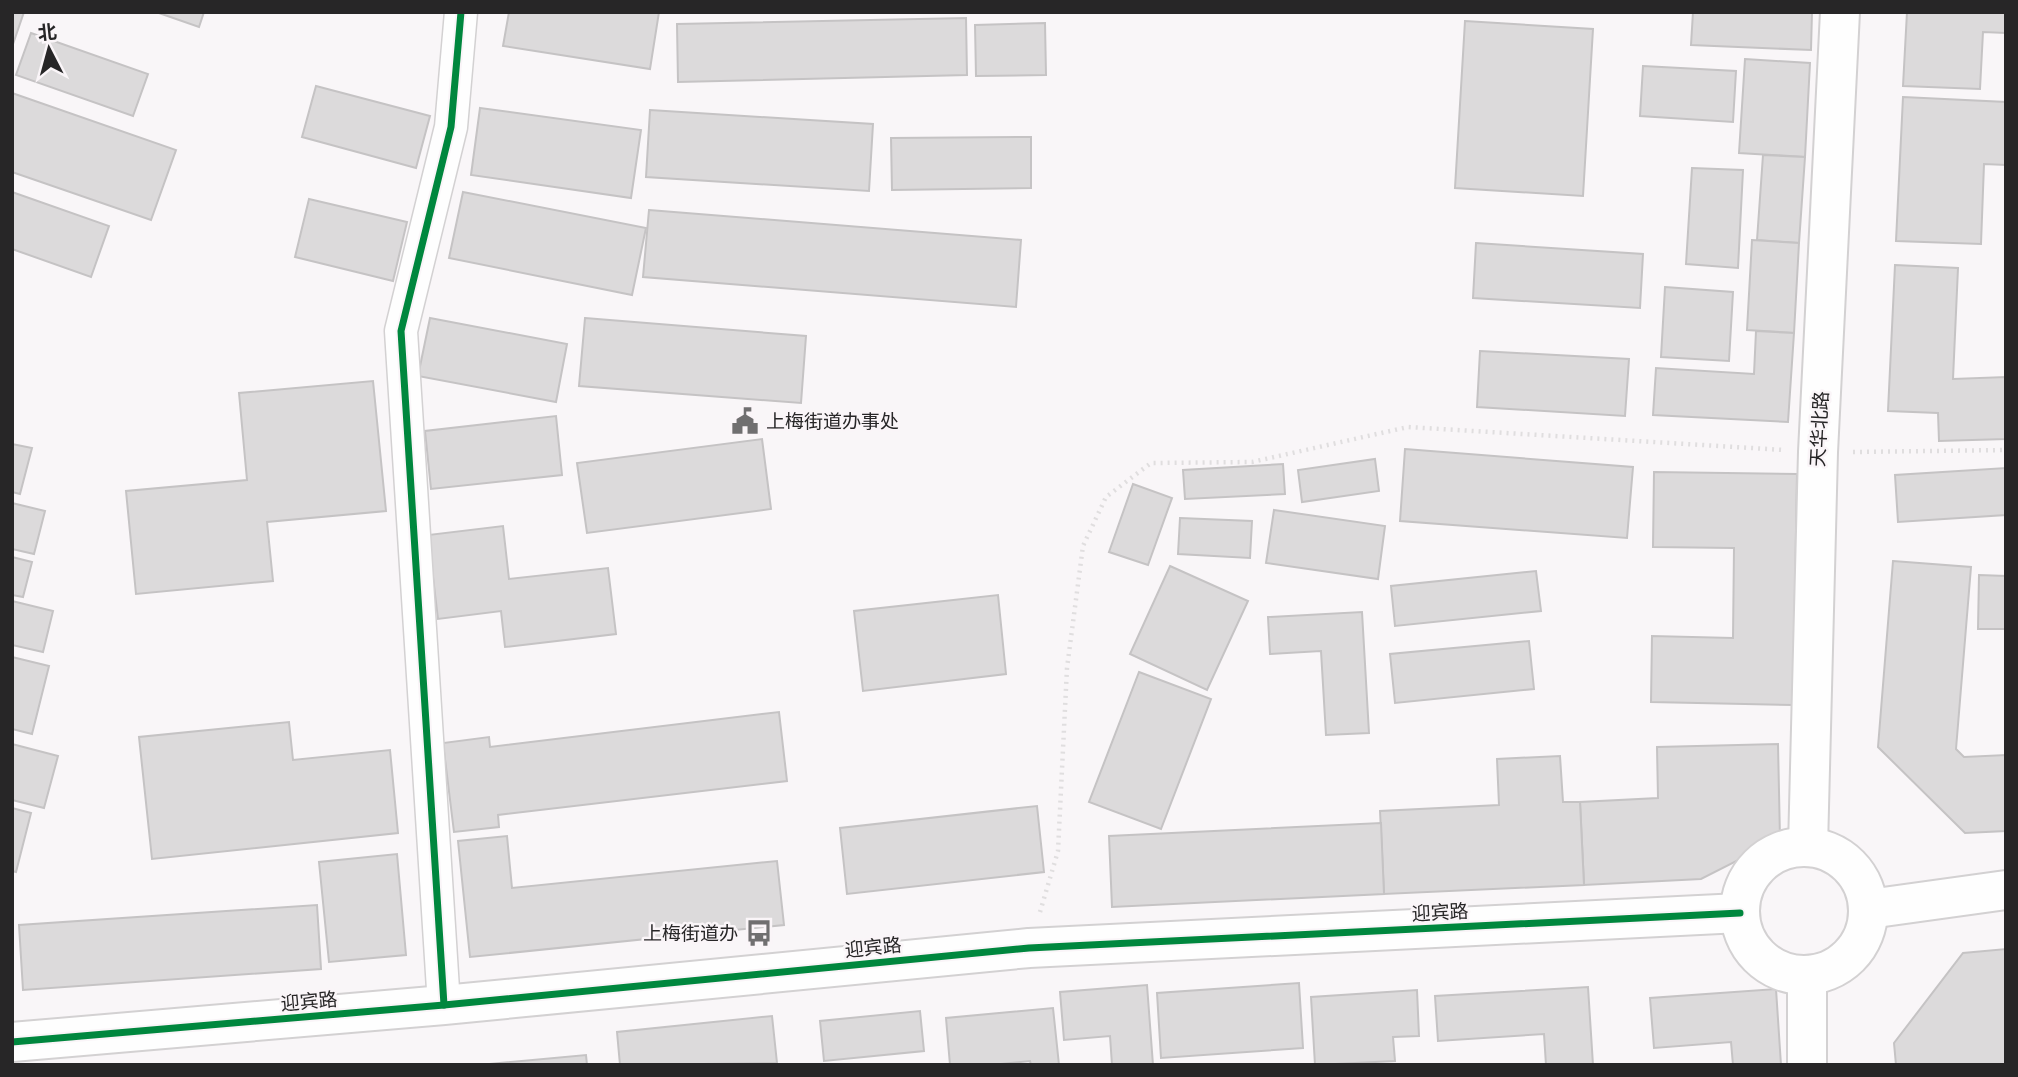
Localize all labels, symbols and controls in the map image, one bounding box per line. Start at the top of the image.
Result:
north arrow [14,14,84,84]
text: 北 [37,19,58,44]
street label: 天华北路 [1805,390,1832,468]
public building icon: 上梅街道办事处 [730,406,760,436]
place label: 上梅街道办事处 [766,409,899,432]
street label: 迎宾路 [1411,899,1469,924]
bus stop icon: 上梅街道办 [744,918,774,948]
place label: 上梅街道办 [643,921,738,944]
street label: 迎宾路 [843,932,903,961]
street label: 迎宾路 [280,987,338,1014]

